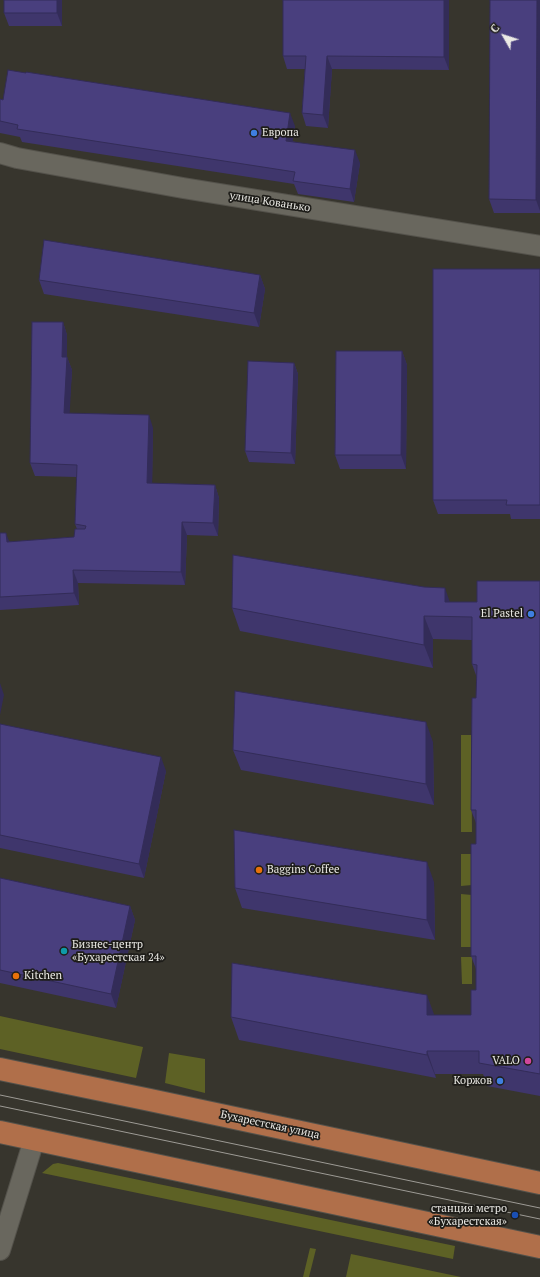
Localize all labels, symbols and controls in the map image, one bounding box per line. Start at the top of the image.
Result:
north arrow [484,16,524,56]
text: С [487,21,502,36]
place label: Европа [262,126,299,140]
marker: Европа [249,128,259,138]
street label: улица Кованько [229,189,311,215]
place label: El Pastel [481,607,523,621]
marker: El Pastel [526,609,536,619]
place label: Baggins Coffee [267,863,339,877]
marker: Baggins Coffee [254,865,264,875]
place label: Бизнес-центр «Бухарестская 24» [72,938,165,964]
marker: Бизнес-центр «Бухарестская 24» [59,946,69,956]
place label: Kitchen [24,969,62,983]
marker: Kitchen [11,971,21,981]
place label: VALO [492,1054,520,1068]
marker: VALO [523,1056,533,1066]
place label: Коржов [453,1074,492,1088]
marker: Коржов [495,1076,505,1086]
street label: Бухарестская улица [219,1108,321,1142]
place label: станция метро «Бухарестская» [429,1202,507,1228]
marker: станция метро «Бухарестская» [510,1210,520,1220]

